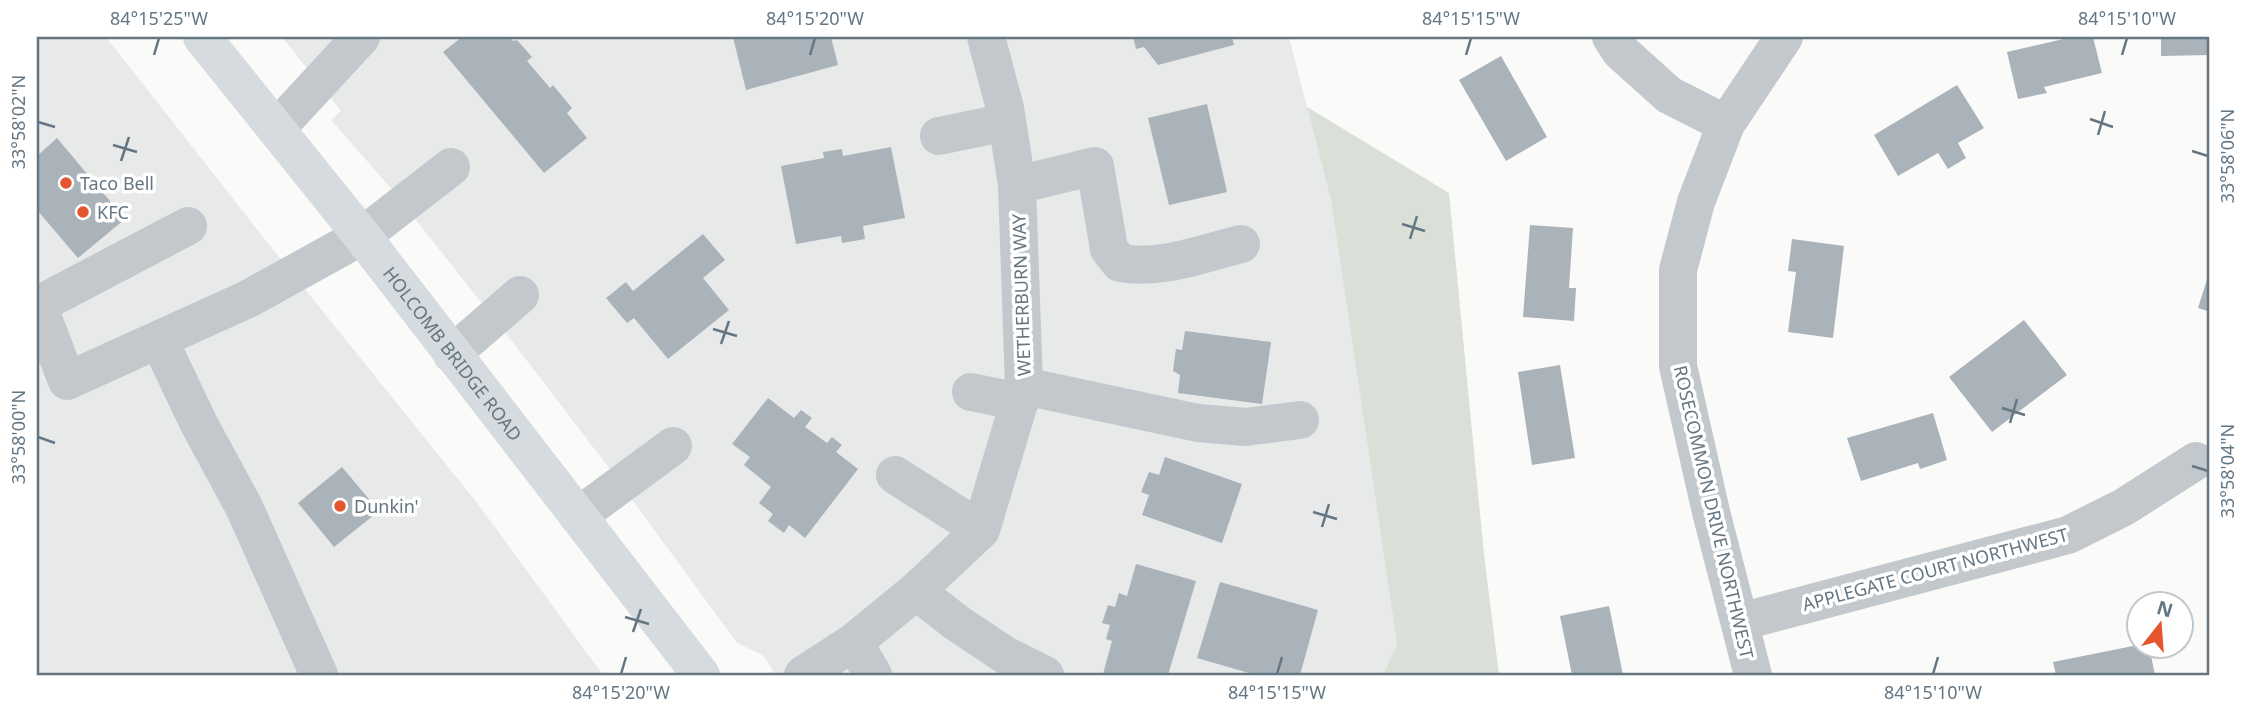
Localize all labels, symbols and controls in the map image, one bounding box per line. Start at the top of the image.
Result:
text: 84°15'25"W [110,6,208,30]
text: 84°15'20"W [766,6,864,30]
text: 84°15'15"W [1422,6,1520,30]
text: 84°15'10"W [2078,6,2176,30]
text: 33°58'02"N [6,75,30,169]
text: 33°58'06"N [2215,109,2239,203]
place label: Taco Bell [80,171,154,195]
marker: Taco Bell [58,175,74,191]
place label: KFC [97,200,129,224]
marker: KFC [75,204,91,220]
street label: WETHERBURN WAY [1006,213,1036,377]
street label: HOLCOMB BRIDGE ROAD [378,262,528,446]
street label: ROSECOMMON DRIVE NORTHWEST [1669,363,1759,661]
text: 33°58'00"N [6,390,30,484]
text: 33°58'04"N [2215,424,2239,518]
place label: Dunkin' [354,494,419,518]
marker: Dunkin' [332,498,348,514]
street label: APPLEGATE COURT NORTHWEST [1800,522,2070,616]
north arrow [2124,590,2194,660]
text: N [2154,594,2176,623]
text: 84°15'20"W [572,680,670,704]
text: 84°15'15"W [1228,680,1326,704]
text: 84°15'10"W [1884,680,1982,704]

